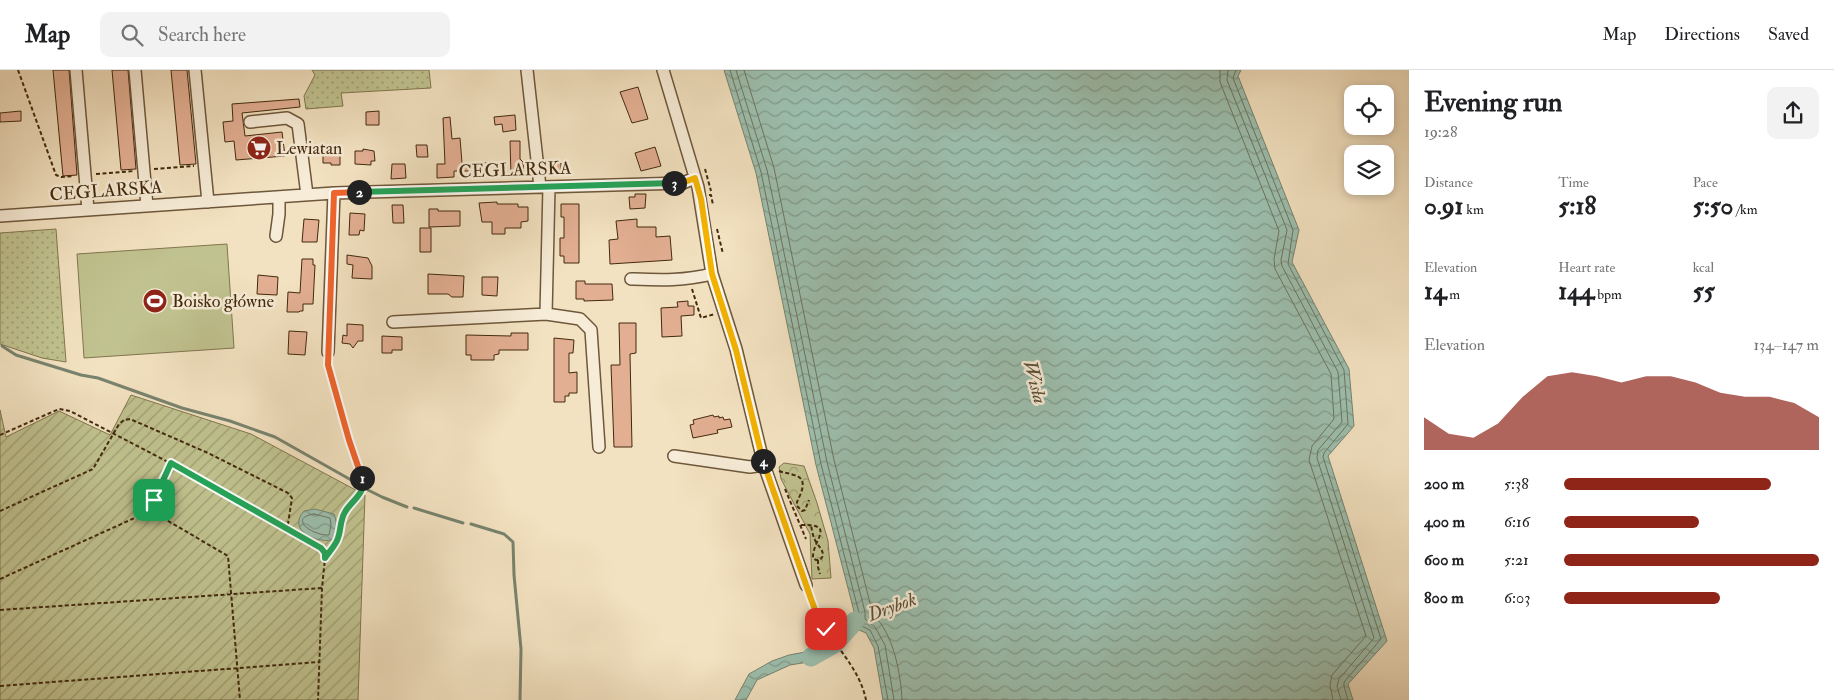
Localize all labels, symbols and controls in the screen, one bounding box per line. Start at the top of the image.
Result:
search box [100,12,450,57]
text: Map [25,19,70,50]
icon: search [118,21,146,49]
text: Search here [158,23,246,47]
text: Map [1603,23,1636,46]
text: Directions [1664,23,1740,46]
text: Saved [1768,23,1809,46]
map controls [1344,85,1394,195]
button: locate [1344,85,1394,135]
text: Evening run [1424,85,1562,120]
button: share [1767,87,1819,139]
text: 19:28 [1424,122,1457,142]
supermarket icon: Lewiatan [246,135,272,161]
place label: Lewiatan [276,137,342,160]
button: layers [1344,145,1394,195]
street label: CEGLARSKA [458,157,572,183]
pin: 3 [662,170,686,196]
text: Distance [1424,174,1473,191]
text: Time [1558,174,1589,191]
text: Pace [1693,174,1718,191]
text: 3 [672,175,677,192]
street label: CEGLARSKA [49,176,164,206]
pin: 2 [346,180,372,204]
text: 2 [356,184,363,201]
text: 0.91 [1424,191,1463,222]
text: 5:18 [1558,191,1596,222]
text: 5:50 [1693,191,1733,222]
text: km [1463,201,1484,218]
text: /km [1733,201,1758,218]
text: Elevation [1424,259,1477,276]
text: Heart rate [1558,259,1615,276]
text: kcal [1693,259,1714,276]
text: 14 [1424,276,1446,307]
text: 144 [1558,276,1594,307]
text: 55 [1693,276,1715,307]
text: m [1446,286,1460,303]
text: bpm [1594,286,1622,303]
sports icon: Boisko główne [142,288,168,314]
place label: Boisko główne [172,290,274,313]
text: Elevation [1424,335,1485,355]
text: 134–147 m [1753,335,1819,355]
water label: Wisła [1018,358,1052,407]
pin: 4 [750,448,776,474]
text: 4 [760,453,767,470]
pin: 1 [350,466,374,490]
text: 1 [360,470,365,487]
text: 200 m [1424,474,1464,494]
text: 5:38 [1504,474,1529,494]
pin [133,479,175,521]
icon: arrive [140,486,168,514]
text: 400 m [1424,512,1465,532]
text: 6:16 [1504,512,1530,532]
text: 600 m [1424,550,1464,570]
text: 5:21 [1504,550,1529,570]
water label: Drybok [863,587,920,627]
text: 800 m [1424,588,1464,608]
text: 6:03 [1504,588,1530,608]
pin [805,608,847,650]
icon: check [812,615,840,643]

